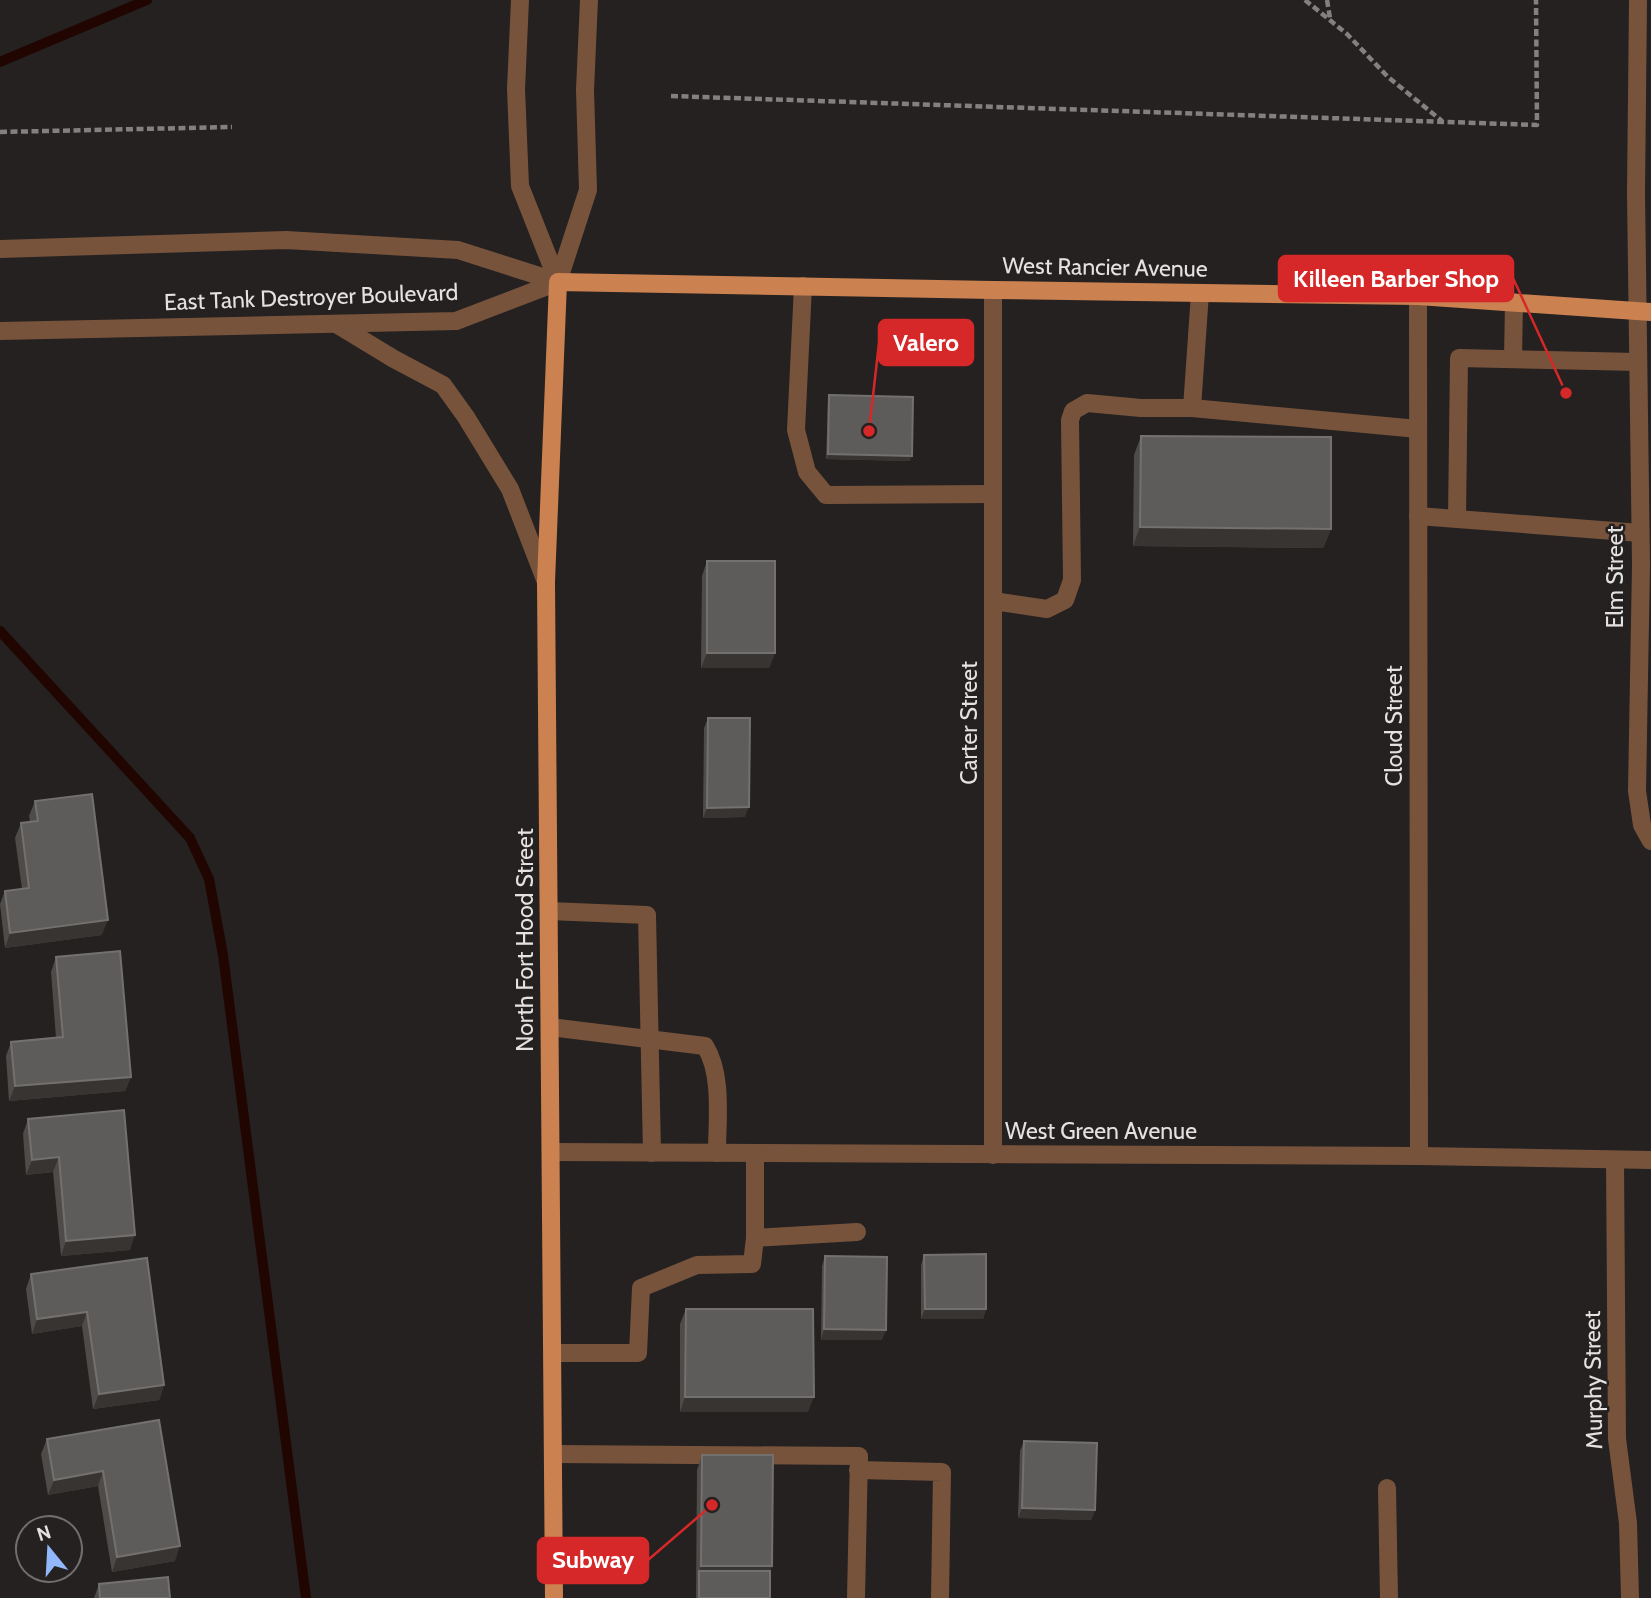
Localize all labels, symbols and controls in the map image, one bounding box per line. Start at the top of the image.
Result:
street label: West Rancier Avenue [1002,251,1208,283]
callout: Killeen Barber Shop [1279,256,1513,301]
text: Killeen Barber Shop [1293,264,1499,293]
street label: East Tank Destroyer Boulevard [163,278,459,316]
callout: Valero [879,320,973,365]
text: Valero [893,328,959,357]
street label: Elm Street [1601,525,1629,628]
street label: Carter Street [955,661,983,785]
street label: Cloud Street [1380,665,1408,787]
street label: North Fort Hood Street [511,828,539,1052]
street label: West Green Avenue [1005,1117,1197,1145]
street label: Murphy Street [1578,1310,1608,1450]
north arrow [14,1514,84,1584]
text: N [34,1520,54,1546]
callout: Subway [538,1538,648,1583]
text: Subway [552,1545,634,1574]

